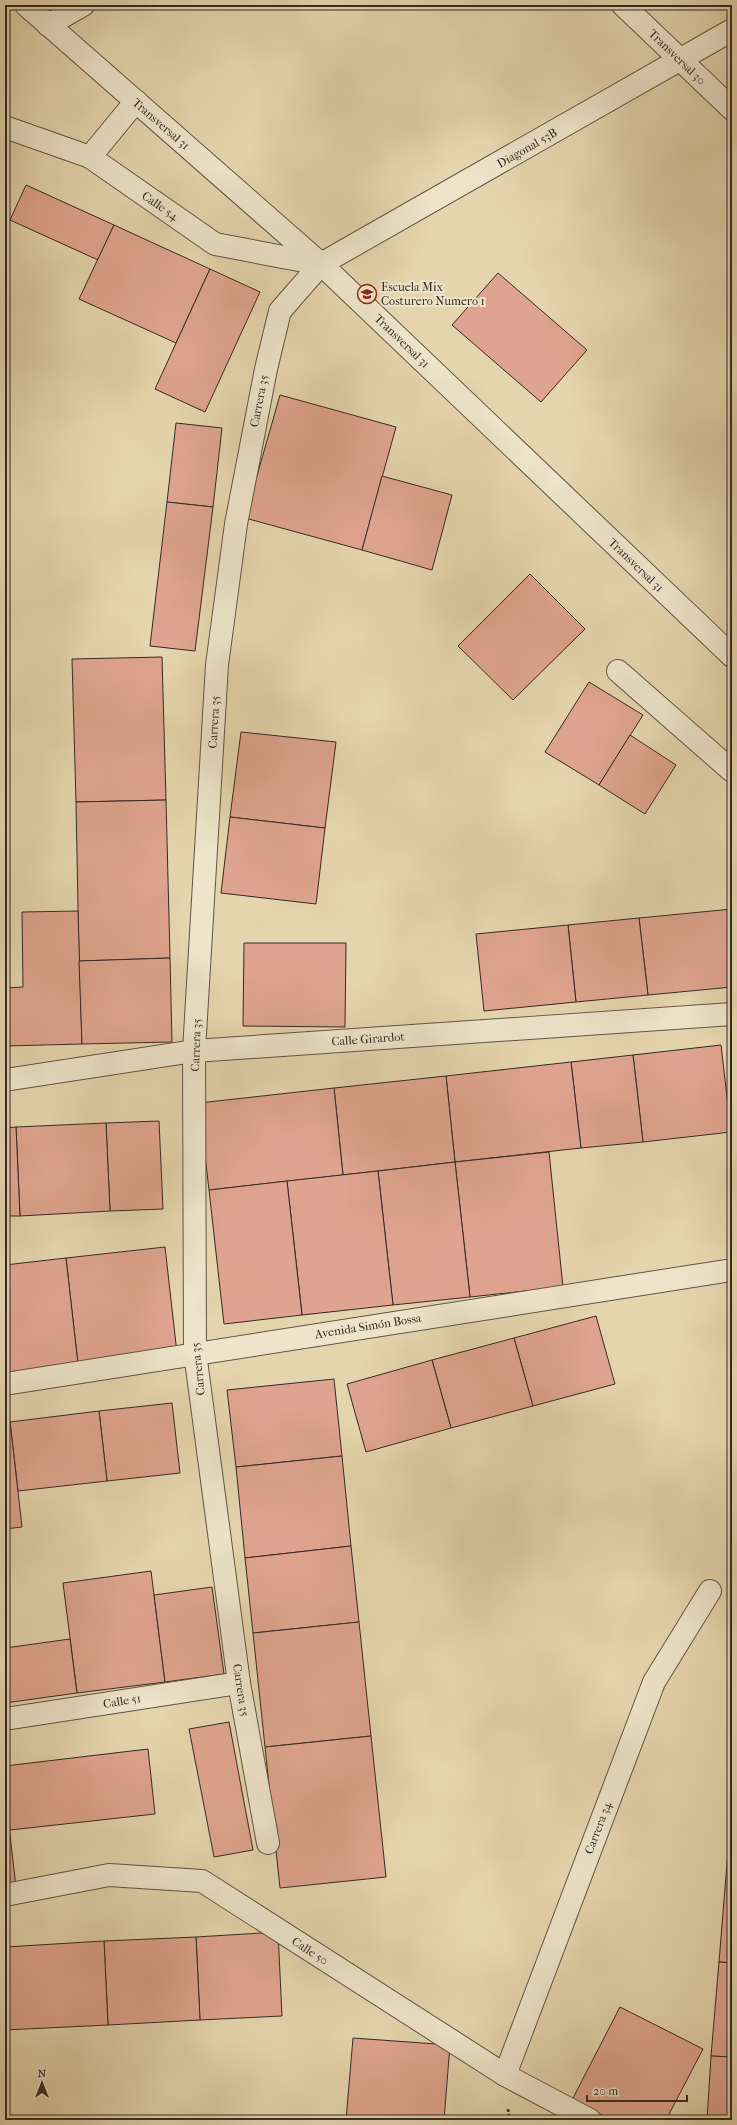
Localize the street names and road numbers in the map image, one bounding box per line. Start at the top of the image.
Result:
street label: Transversal 30 [646,26,708,88]
street label: Transversal 31 [130,95,192,153]
street label: Diagonal 53B [495,125,560,171]
street label: Calle 54 [139,189,182,224]
street label: Transversal 31 [372,311,432,371]
street label: Carrera 35 [247,374,271,428]
street label: Transversal 31 [606,535,666,595]
street label: Carrera 35 [206,695,222,749]
street label: Carrera 35 [188,1018,204,1072]
street label: Calle Girardot [331,1029,406,1049]
street label: Avenida Simón Bossa [313,1311,423,1342]
street label: Carrera 35 [188,1342,208,1396]
street label: Carrera 35 [230,1663,252,1717]
street label: Calle 51 [102,1691,142,1711]
street label: Carrera 34 [582,1799,615,1856]
street label: Calle 50 [289,1934,331,1968]

